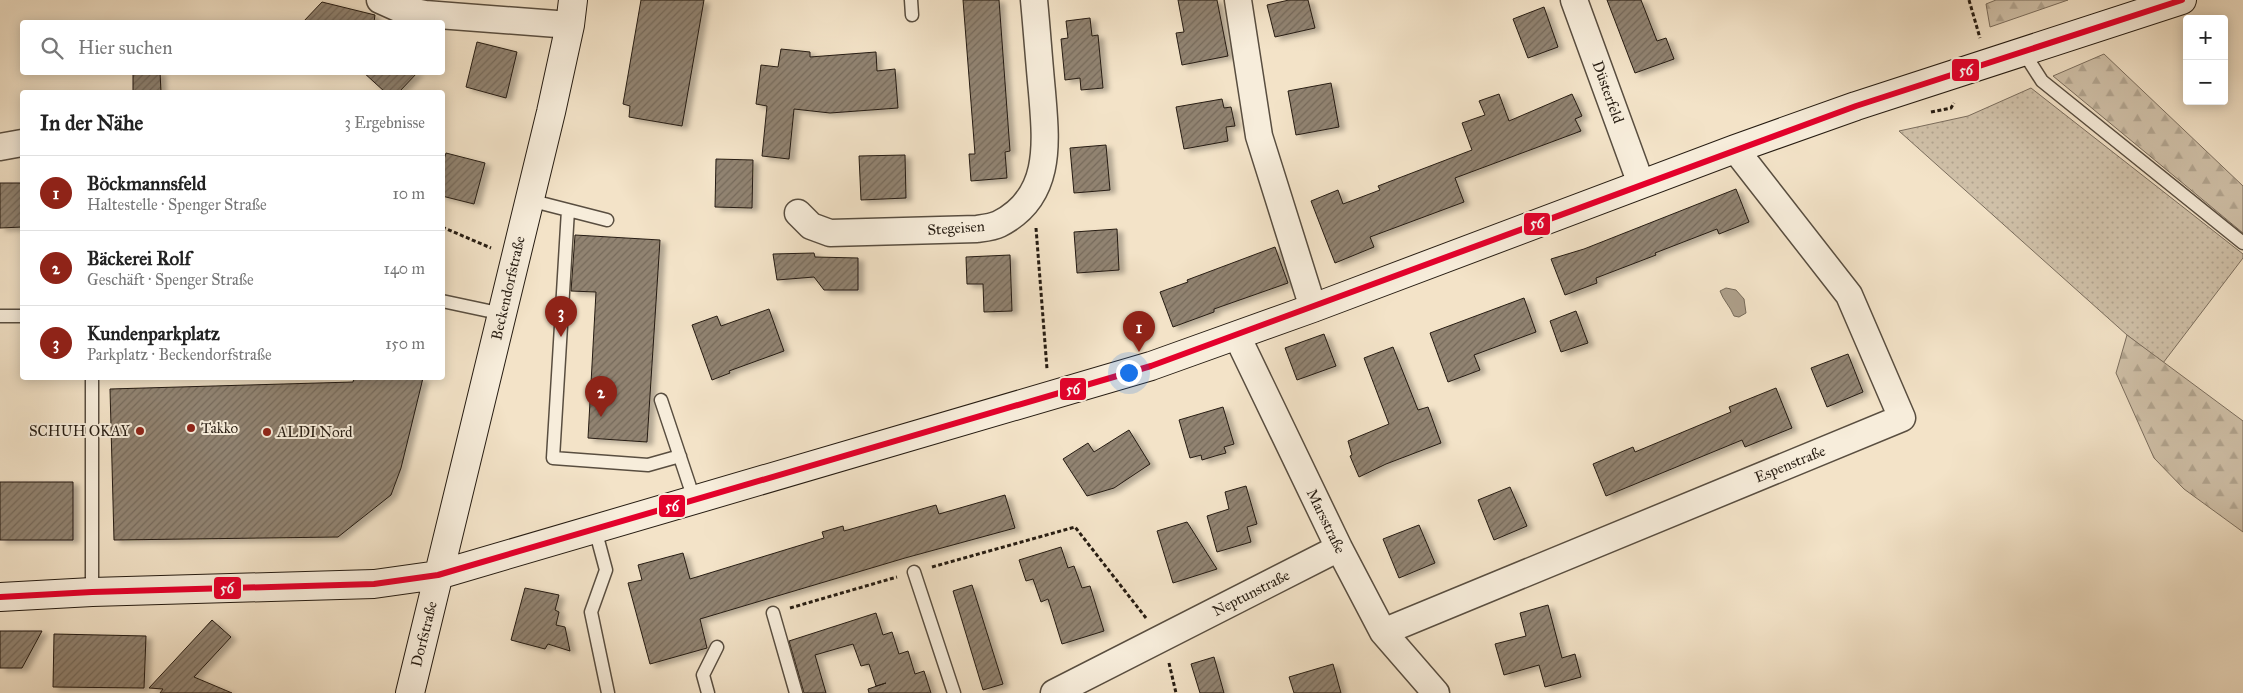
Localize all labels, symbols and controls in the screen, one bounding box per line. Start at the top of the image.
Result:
map controls [2183,15,2228,105]
button: + [2183,15,2228,60]
search box [20,20,445,75]
icon: search [38,34,66,62]
text: Hier suchen [78,36,172,59]
street label: Düsterfeld [1588,58,1628,126]
line badge: 56 [1951,58,1980,82]
button: − [2183,60,2228,105]
text: 56 [1959,62,1974,79]
text: In der Nähe [40,110,143,136]
text: 3 Ergebnisse [344,113,425,132]
text: Böckmannsfeld [87,172,206,195]
text: 1 [53,184,59,203]
text: 10 m [393,184,425,203]
text: Haltestelle · Spenger Straße [87,195,267,214]
line badge: 56 [1523,212,1551,236]
text: 56 [1530,215,1545,232]
street label: Stegeisen [927,217,985,239]
street label: Beckendorfstraße [487,234,529,342]
text: Bäckerei Rolf [87,247,191,270]
text: 2 [52,259,60,278]
text: 140 m [384,259,425,278]
text: Geschäft · Spenger Straße [87,270,254,289]
pin: 3 [545,296,577,337]
pin: 1 [1123,311,1155,352]
text: Kundenparkplatz [87,322,220,345]
text: 3 [53,334,59,353]
text: 150 m [385,334,425,353]
text: Parkplatz · Beckendorfstraße [87,345,272,364]
your location [1116,360,1142,386]
pin: 2 [585,376,617,417]
line badge: 56 [1059,377,1087,401]
text: 56 [1066,381,1081,398]
place label: Takko [201,419,238,437]
place label: SCHUH OKAY [29,422,130,440]
marker: Takko [185,422,197,434]
place label: ALDI Nord [276,423,353,441]
marker: SCHUH OKAY [134,425,146,437]
marker: ALDI Nord [261,426,273,438]
street label: Espenstraße [1752,442,1828,486]
street label: Marsstraße [1303,486,1349,556]
line badge: 56 [658,494,686,518]
text: 56 [665,498,680,515]
street label: Neptunstraße [1209,566,1293,620]
line badge: 56 [213,576,242,600]
text: 56 [220,580,235,597]
street label: Dorfstraße [407,599,441,669]

